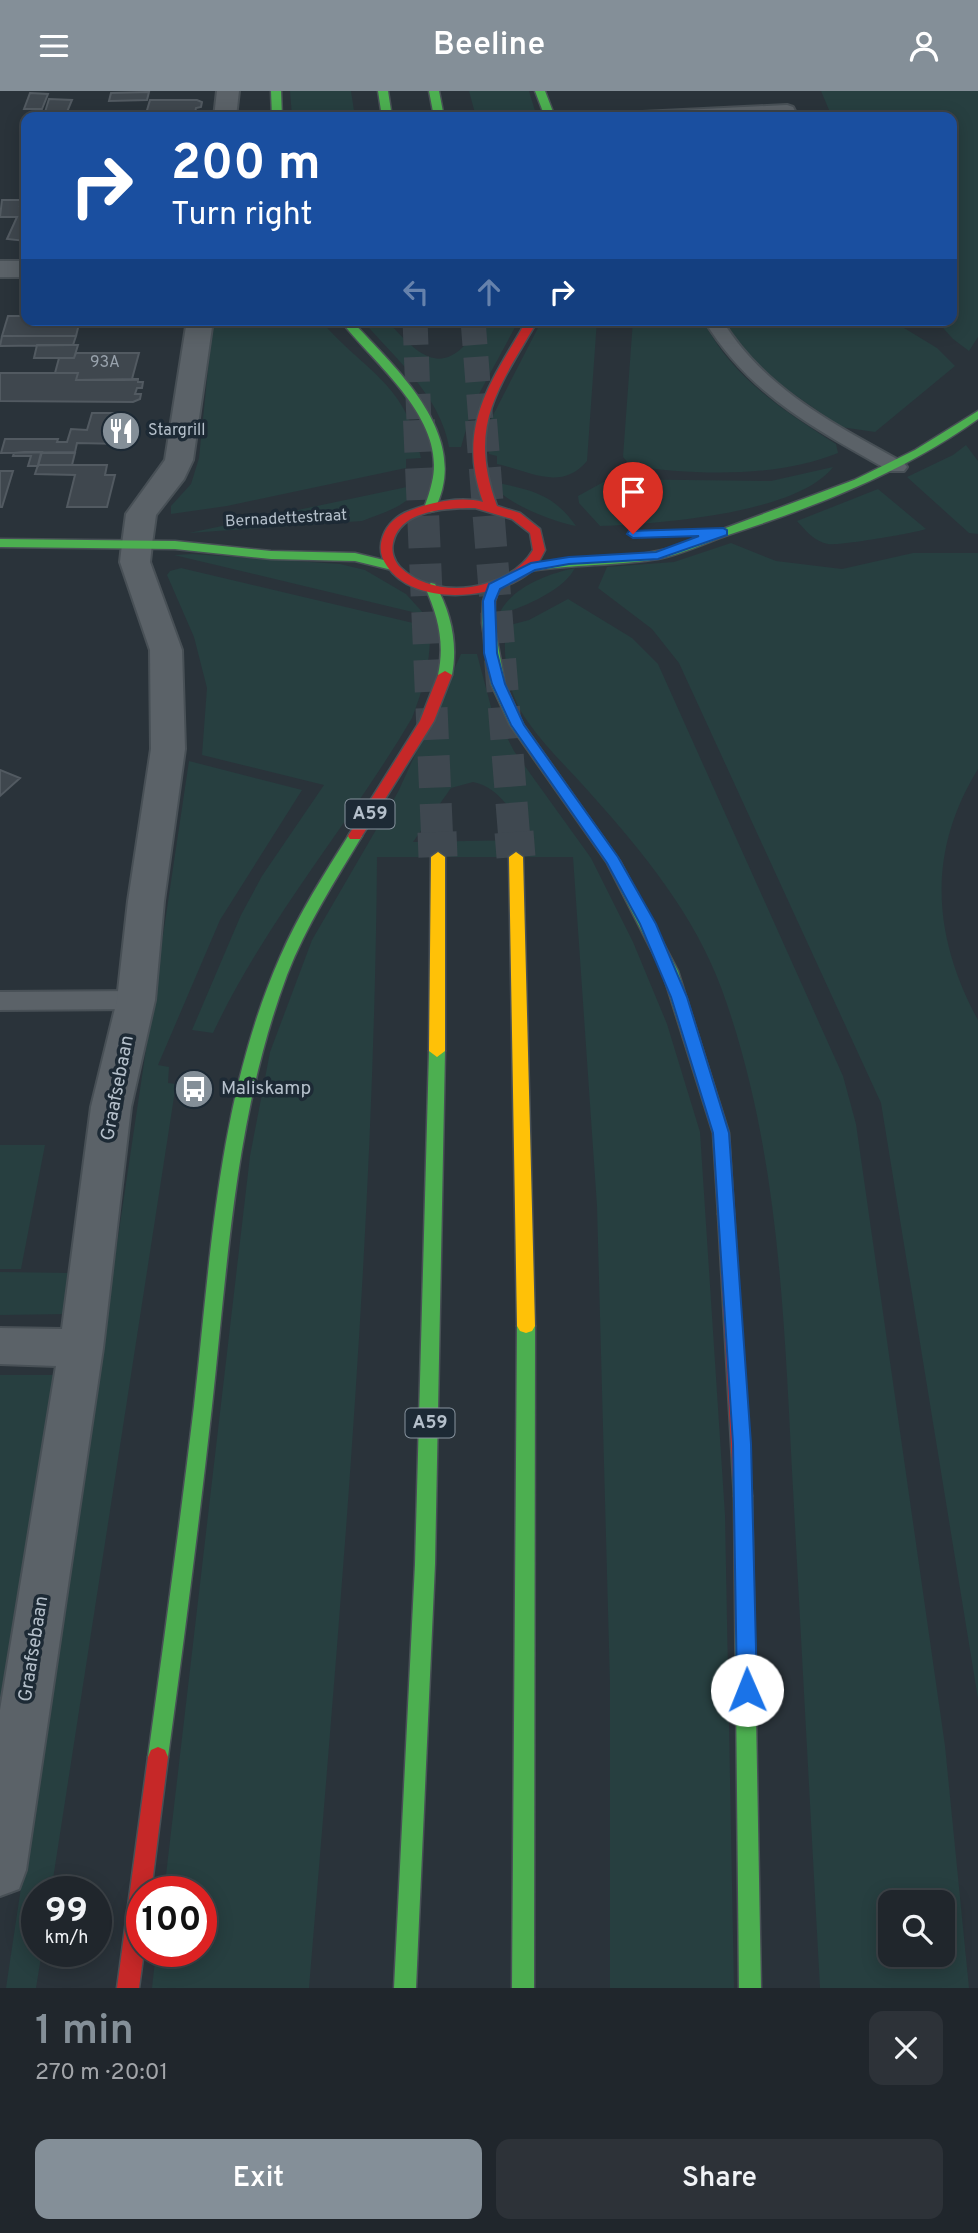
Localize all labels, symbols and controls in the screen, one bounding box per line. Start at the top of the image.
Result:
text: Beeline [433,26,545,66]
icon: menu [35,27,73,65]
icon: person [905,27,943,65]
text: 200 m [171,135,321,197]
icon: right [56,140,147,231]
text: Turn right [171,196,313,236]
icon: left [397,273,435,311]
icon: ahead [470,273,508,311]
icon: right [543,273,581,311]
house number: 93A [90,353,120,373]
restaurant icon: Stargrill [100,410,142,452]
place label: Stargrill [148,421,205,441]
pin [603,462,663,534]
icon: arrive [614,473,652,511]
street label: Bernadettestraat [224,506,348,532]
road number: A59 [346,799,394,829]
street label: Graafsebaan [96,1033,140,1143]
bus stop icon: Maliskamp [173,1068,215,1110]
place label: Maliskamp [221,1077,311,1101]
road number: A59 [406,1408,454,1437]
street label: Graafsebaan [14,1594,54,1704]
position arrow [710,1653,784,1727]
speed limit sign: 100 [126,1876,217,1967]
text: 99 [45,1890,88,1934]
map controls [878,1890,955,1967]
button: search [878,1890,955,1967]
text: km/h [45,1927,88,1950]
text: 1 min [35,2006,134,2059]
button: close [869,2011,943,2085]
text: 270 m · 20:01 [35,2059,168,2088]
button: Exit [35,2139,482,2219]
button: Share [496,2139,943,2219]

